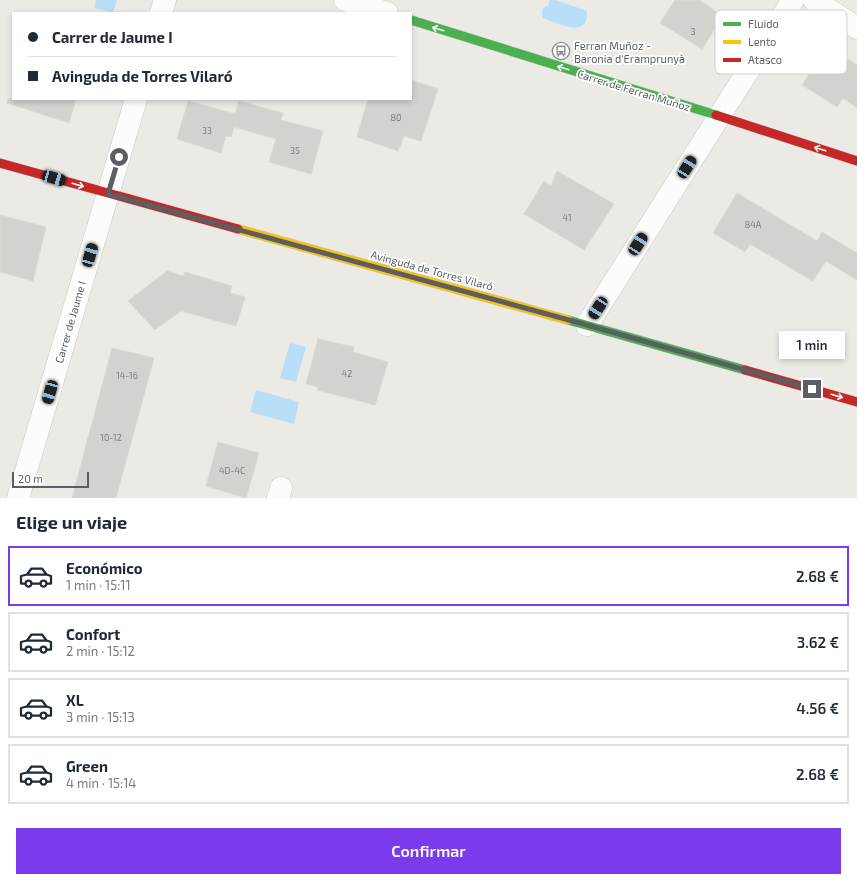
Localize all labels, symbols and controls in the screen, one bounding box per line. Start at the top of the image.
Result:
legend [715,10,847,74]
text: Fluido [748,17,779,30]
one-way arrow [432,25,445,32]
house number: 3 [690,26,696,37]
text: Carrer de Jaume I [52,28,173,46]
text: Lento [748,35,776,48]
place label: Ferran Muñoz - Baronia d'Eramprunyà [574,39,685,65]
bus stop icon: Ferran Muñoz - Baronia d'Eramprunyà [551,41,571,61]
text: Atasco [748,53,782,66]
one-way arrow [556,64,569,71]
text: Avinguda de Torres Vilaró [52,67,233,85]
street label: Carrer de Ferran Muñoz [576,67,693,114]
house number: 80 [391,112,401,123]
house number: 33 [202,125,212,136]
house number: 35 [290,145,300,156]
one-way arrow [814,145,827,152]
route start [110,148,128,166]
car [676,154,698,180]
car [41,169,67,187]
one-way arrow [71,182,84,189]
house number: 41 [562,212,572,223]
house number: 84A [745,219,762,230]
car [626,231,650,257]
car [81,242,99,268]
street label: Avinguda de Torres Vilaró [369,247,495,293]
street label: Carrer de Jaume I [52,279,88,365]
car [586,295,610,321]
callout: 1 min [779,331,845,359]
text: 1 min [797,337,827,353]
house number: 42 [342,368,352,379]
house number: 14-16 [116,370,138,381]
car [41,379,59,405]
route end [803,380,821,398]
one-way arrow [830,393,843,400]
house number: 10-12 [100,432,122,443]
house number: 4D-4C [219,465,245,476]
scale bar [12,470,89,489]
text: 20 m [18,472,43,485]
text: Elige un viaje [16,511,127,533]
icon: car [18,558,54,594]
text: Económico [66,559,143,577]
text: 2.68 € [796,567,839,585]
text: 1 min · 15:11 [66,577,131,593]
icon: car [18,624,54,660]
text: Confort [66,625,120,643]
text: 3.62 € [797,633,839,651]
text: 2 min · 15:12 [66,643,135,659]
icon: car [18,690,54,726]
text: XL [66,691,84,709]
text: 4.56 € [796,699,839,717]
text: 3 min · 15:13 [66,709,135,725]
icon: car [18,756,54,792]
text: Green [66,757,108,775]
text: 2.68 € [796,765,839,783]
text: 4 min · 15:14 [66,775,136,791]
button: Confirmar [16,828,841,874]

